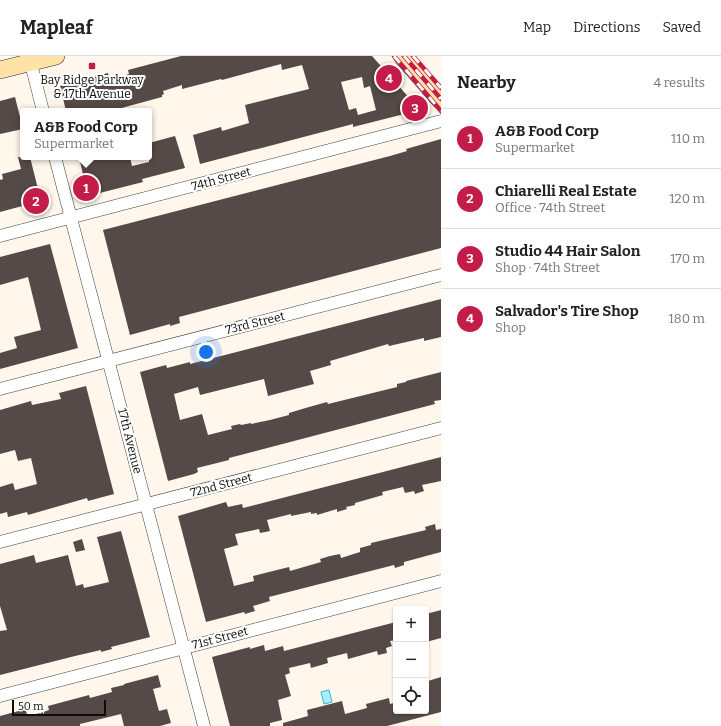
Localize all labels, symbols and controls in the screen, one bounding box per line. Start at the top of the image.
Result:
text: Mapleaf [20,16,93,39]
text: Map [523,19,551,36]
text: Directions [573,19,641,36]
text: Saved [663,19,701,36]
marker: Bay Ridge Parkway & 17th Avenue [87,61,97,71]
pin: 4 [376,63,402,93]
text: Nearby [457,72,516,93]
place label: Bay Ridge Parkway & 17th Avenue [40,73,144,101]
text: 4 results [653,75,705,90]
pin: 3 [402,93,428,123]
popup [20,108,152,160]
text: A&B Food Corp [34,118,138,136]
text: A&B Food Corp [495,122,599,140]
text: 1 [467,131,473,146]
text: 110 m [671,131,705,146]
text: Supermarket [34,136,114,151]
text: Supermarket [495,140,575,155]
street label: 74th Street [190,164,253,194]
pin: 1 [73,173,99,203]
text: Chiarelli Real Estate [495,182,637,200]
pin: 2 [23,186,49,216]
text: 2 [466,191,474,206]
text: 120 m [669,191,705,206]
text: Office · 74th Street [495,200,605,215]
text: Studio 44 Hair Salon [495,242,640,260]
text: 3 [466,251,474,266]
text: 170 m [670,251,705,266]
text: Shop · 74th Street [495,260,600,275]
text: Salvador's Tire Shop [495,302,639,320]
street label: 73rd Street [224,309,287,337]
text: 4 [466,311,474,326]
text: 180 m [669,311,705,326]
text: Shop [495,320,526,335]
your location [196,342,216,362]
street label: 17th Avenue [115,407,145,475]
street label: 72nd Street [189,470,254,500]
map controls [393,606,429,714]
button: + [393,606,429,642]
street label: 71st Street [190,624,250,652]
button: − [393,642,429,678]
button: locate [393,678,429,714]
scale bar [12,698,106,717]
text: 50 m [18,700,44,713]

